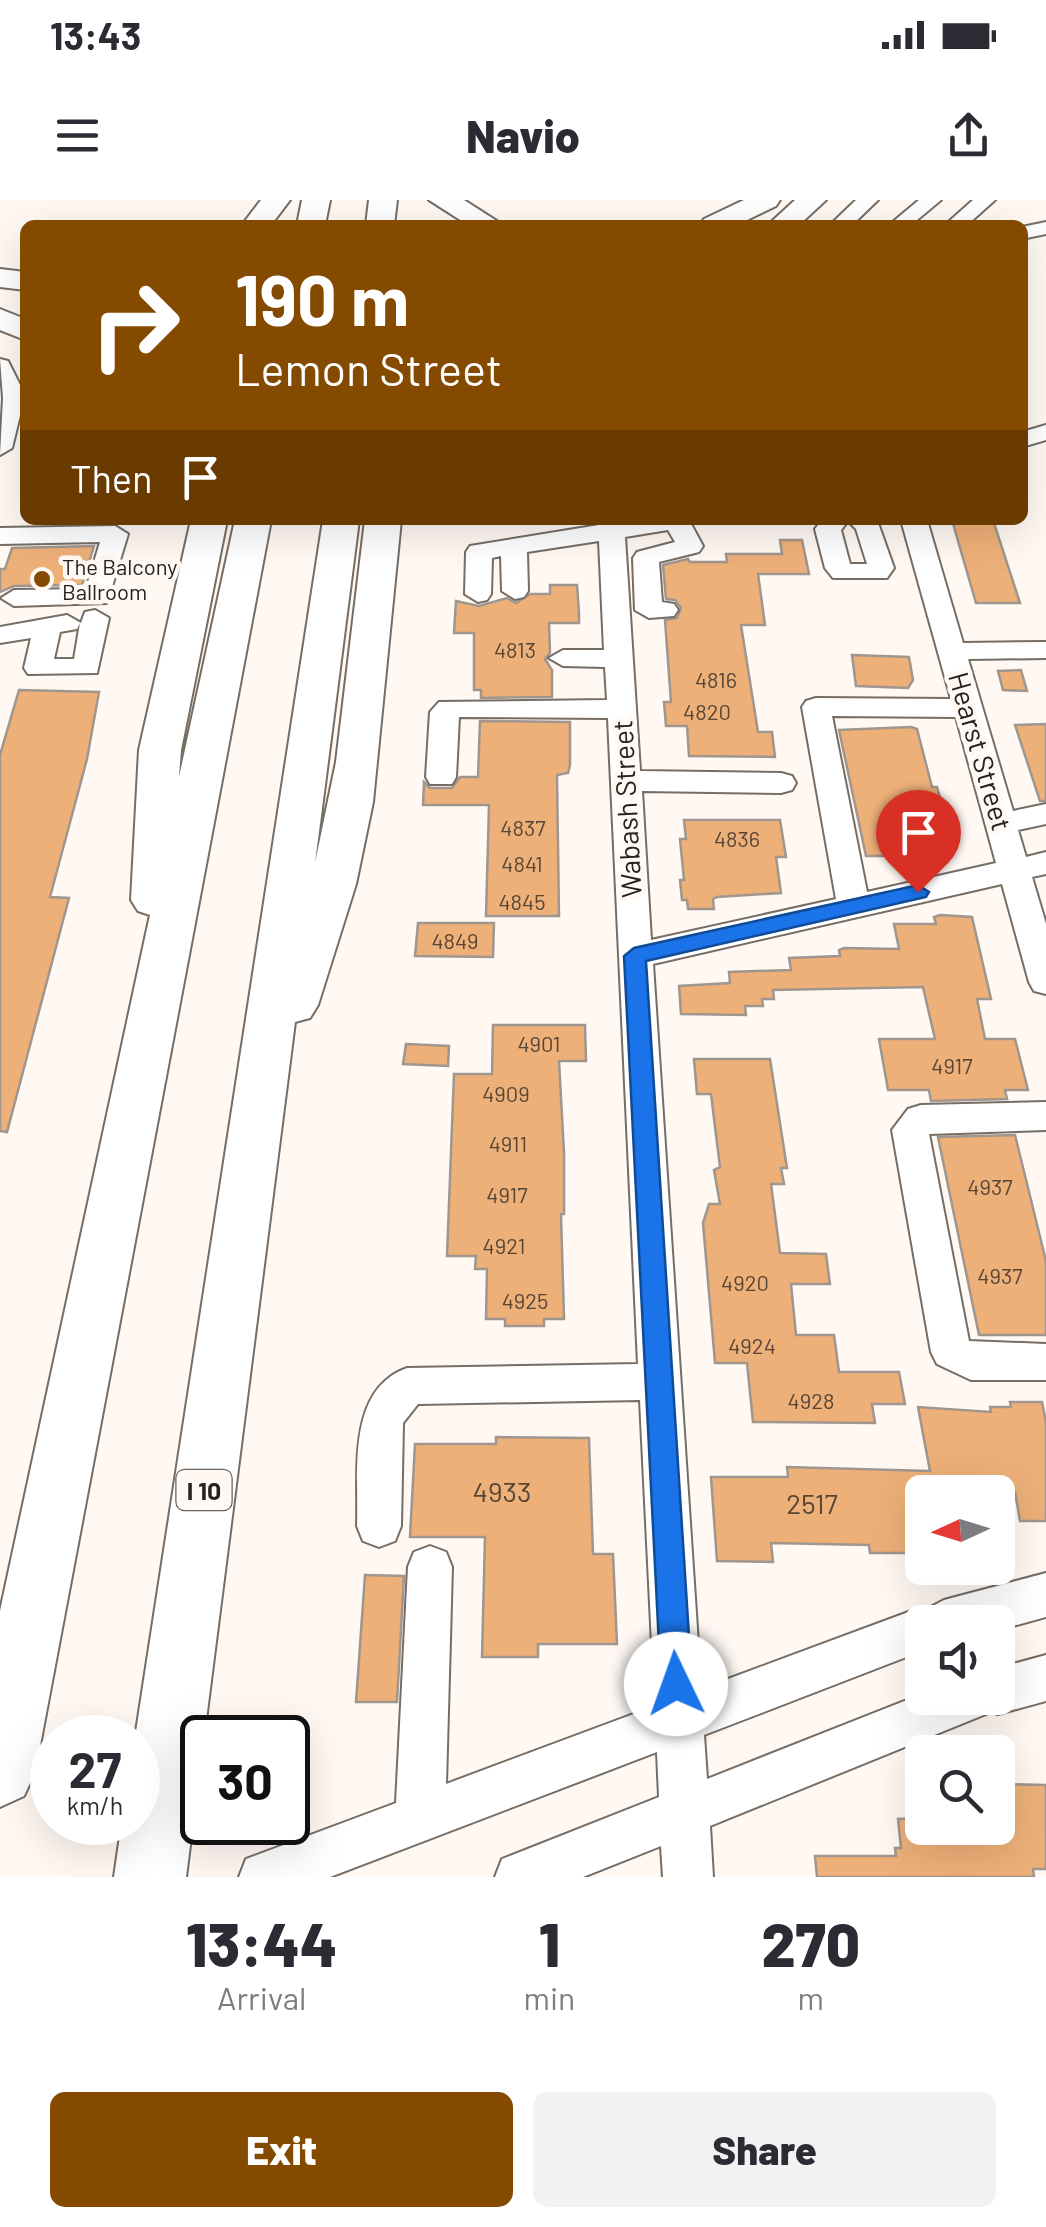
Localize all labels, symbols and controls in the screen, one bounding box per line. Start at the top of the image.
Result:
text: 13:43 [50,12,141,58]
icon: menu [50,108,105,163]
text: Navio [466,108,580,162]
icon: share [941,108,996,163]
text: 190 m [235,256,409,340]
icon: right [70,260,200,390]
text: Lemon Street [235,341,502,395]
icon: arrive [173,450,228,505]
text: Then [70,455,153,501]
place label: The Balcony Ballroom [62,553,177,604]
marker: The Balcony Ballroom [31,568,53,590]
house number: 4813 [494,636,536,662]
house number: 4816 [695,666,737,692]
street label: Hearst Street [942,668,1020,834]
house number: 4820 [683,698,731,724]
street label: Wabash Street [604,719,648,899]
pin [876,790,961,893]
icon: arrive [891,805,946,860]
house number: 4837 [500,814,546,840]
house number: 4836 [714,825,760,851]
house number: 4841 [501,850,543,876]
house number: 4845 [498,888,546,914]
house number: 4849 [431,927,479,953]
house number: 4901 [517,1030,561,1056]
house number: 4917 [931,1052,973,1078]
house number: 4909 [482,1080,530,1106]
house number: 4911 [489,1130,527,1156]
house number: 4937 [967,1173,1013,1199]
house number: 4917 [486,1181,528,1207]
house number: 4921 [483,1232,525,1258]
house number: 4937 [977,1262,1023,1288]
house number: 4920 [721,1269,769,1295]
house number: 4925 [502,1287,548,1313]
house number: 4924 [728,1332,776,1358]
house number: 4928 [788,1387,834,1413]
road number: I 10 [176,1470,232,1510]
house number: 4933 [473,1474,531,1508]
north arrow [905,1475,1015,1585]
map controls [905,1475,1015,1845]
house number: 2517 [786,1486,838,1520]
button: sound [905,1605,1015,1715]
position arrow [624,1632,728,1736]
speed limit sign: 30 [180,1715,310,1845]
button: search [905,1735,1015,1845]
text: 27 [69,1738,121,1798]
text: km/h [67,1790,123,1820]
text: 13:44 [186,1907,337,1979]
text: 1 [539,1907,560,1979]
text: 270 [761,1907,860,1979]
text: Arrival [217,1978,306,2016]
text: min [523,1978,575,2016]
text: m [797,1978,824,2016]
button: Exit [50,2092,513,2207]
button: Share [533,2092,996,2207]

